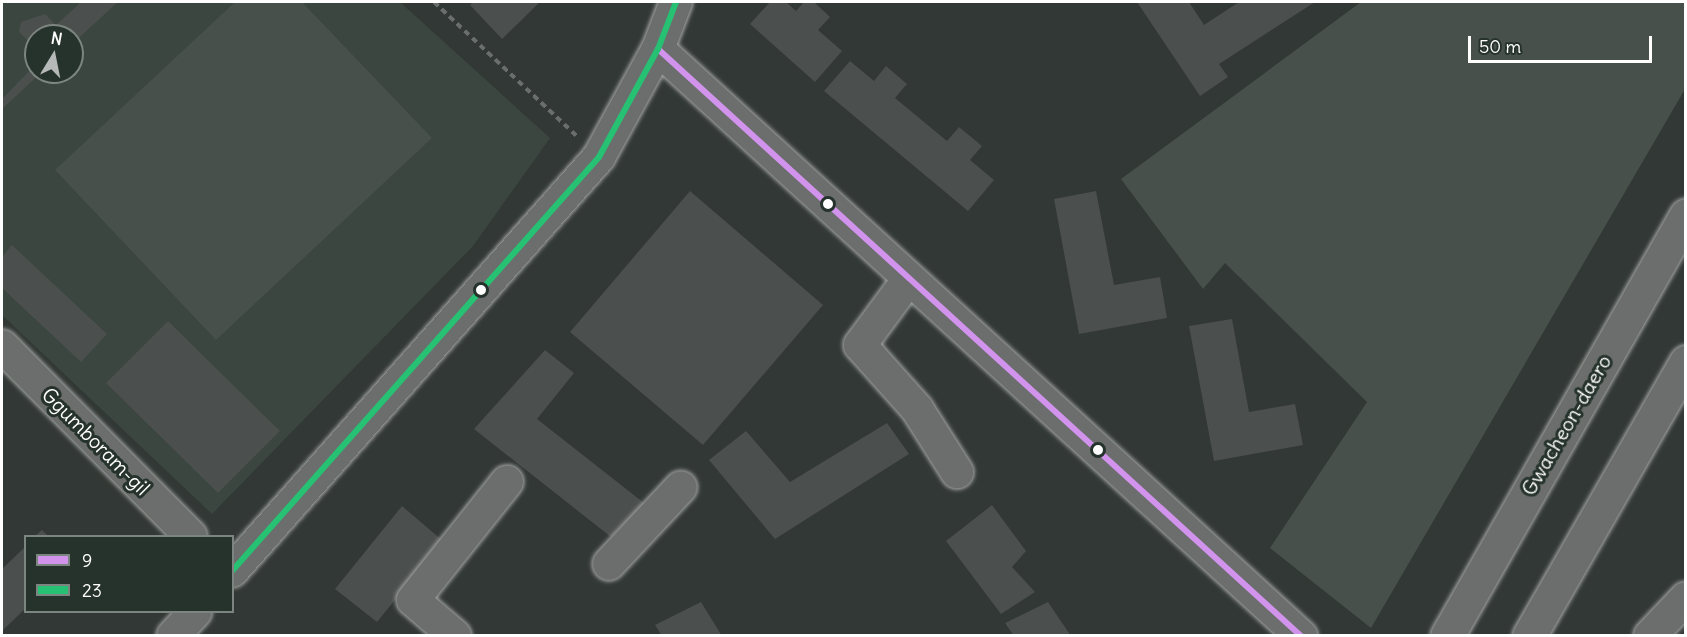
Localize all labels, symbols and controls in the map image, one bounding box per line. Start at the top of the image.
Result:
north arrow [24,24,84,84]
scale bar [1471,24,1656,62]
text: N [50,27,64,49]
text: 50 m [1479,35,1521,58]
unlabelled marker [822,198,834,210]
unlabelled marker [475,284,487,296]
street label: Gwacheon-daero [1516,350,1616,500]
street label: Ggumboram-gil [37,382,155,500]
unlabelled marker [1092,444,1104,456]
legend [24,535,234,613]
text: 9 [82,549,92,572]
text: 23 [82,579,102,602]

